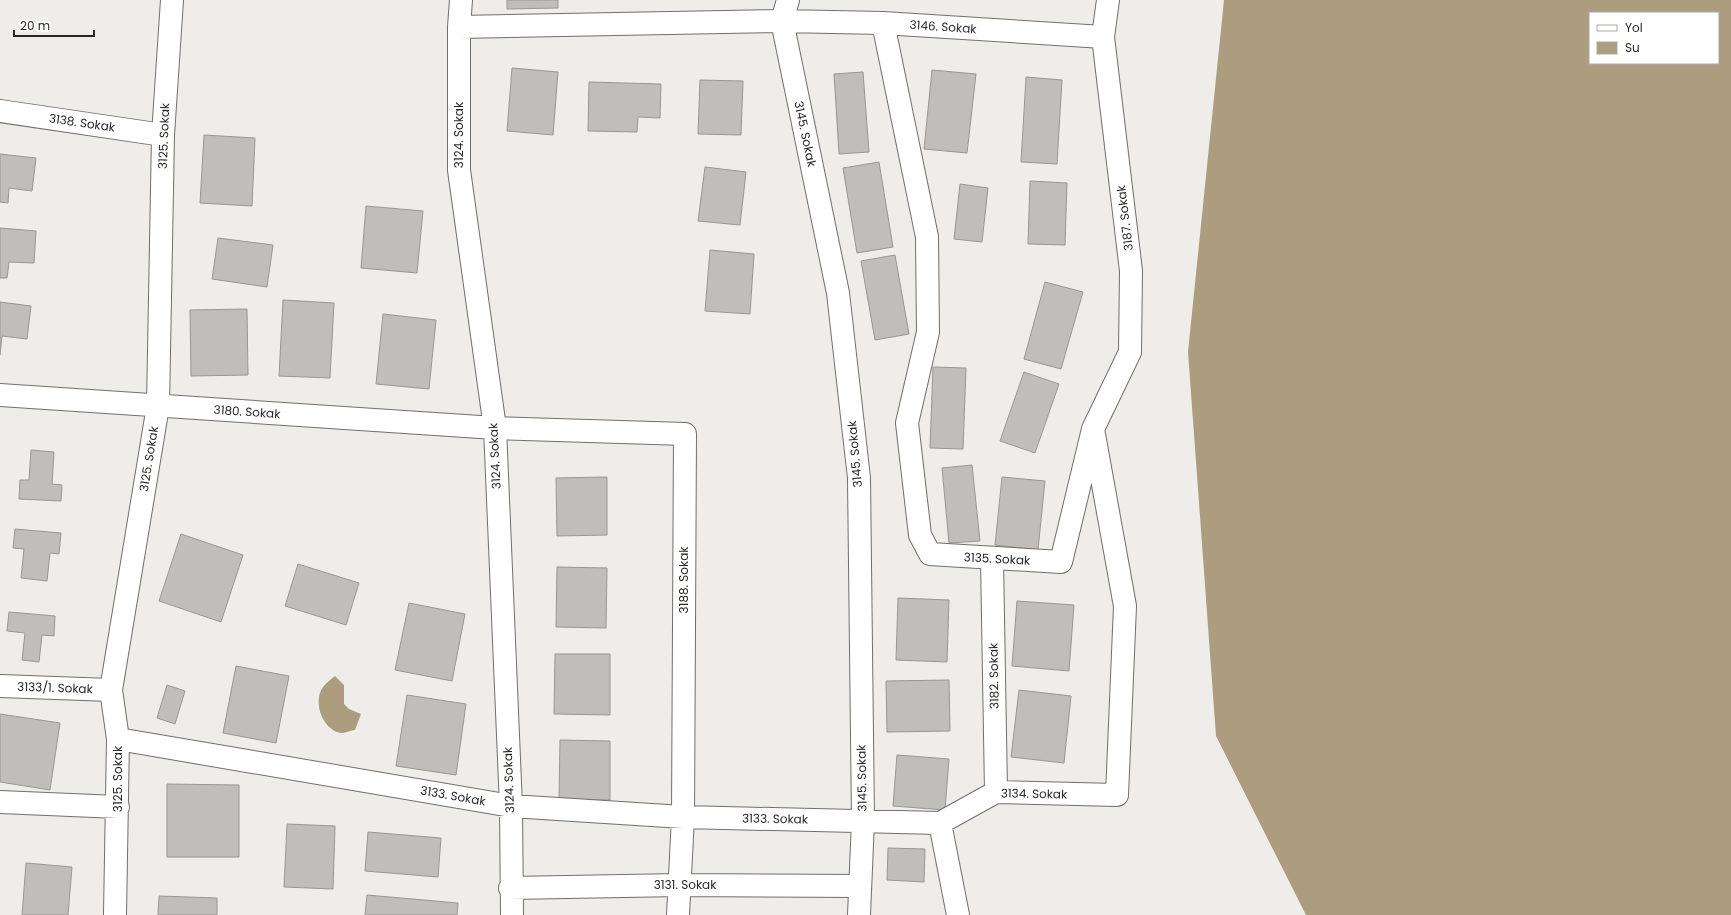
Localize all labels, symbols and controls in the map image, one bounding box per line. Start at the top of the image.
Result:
scale bar [14,12,94,38]
legend [1589,12,1719,64]
street label: 3146. Sokak [909,16,978,37]
text: 20 m [20,17,50,34]
text: Yol [1625,19,1643,36]
text: Su [1625,39,1640,56]
street label: 3145. Sokak [790,99,821,169]
street label: 3124. Sokak [450,101,467,168]
street label: 3125. Sokak [154,102,173,169]
street label: 3138. Sokak [48,109,117,136]
street label: 3187. Sokak [1112,183,1137,252]
street label: 3180. Sokak [213,401,282,422]
street label: 3145. Sokak [843,419,866,488]
street label: 3124. Sokak [484,422,505,490]
street label: 3125. Sokak [135,424,162,493]
street label: 3188. Sokak [675,546,692,613]
street label: 3135. Sokak [963,548,1031,569]
street label: 3182. Sokak [984,642,1003,709]
street label: 3133/1. Sokak [17,678,94,697]
street label: 3145. Sokak [852,744,871,812]
street label: 3125. Sokak [109,745,126,812]
street label: 3124. Sokak [499,746,518,813]
street label: 3133. Sokak [419,781,488,810]
street label: 3134. Sokak [1001,784,1068,803]
street label: 3133. Sokak [742,809,809,828]
street label: 3131. Sokak [654,876,717,893]

